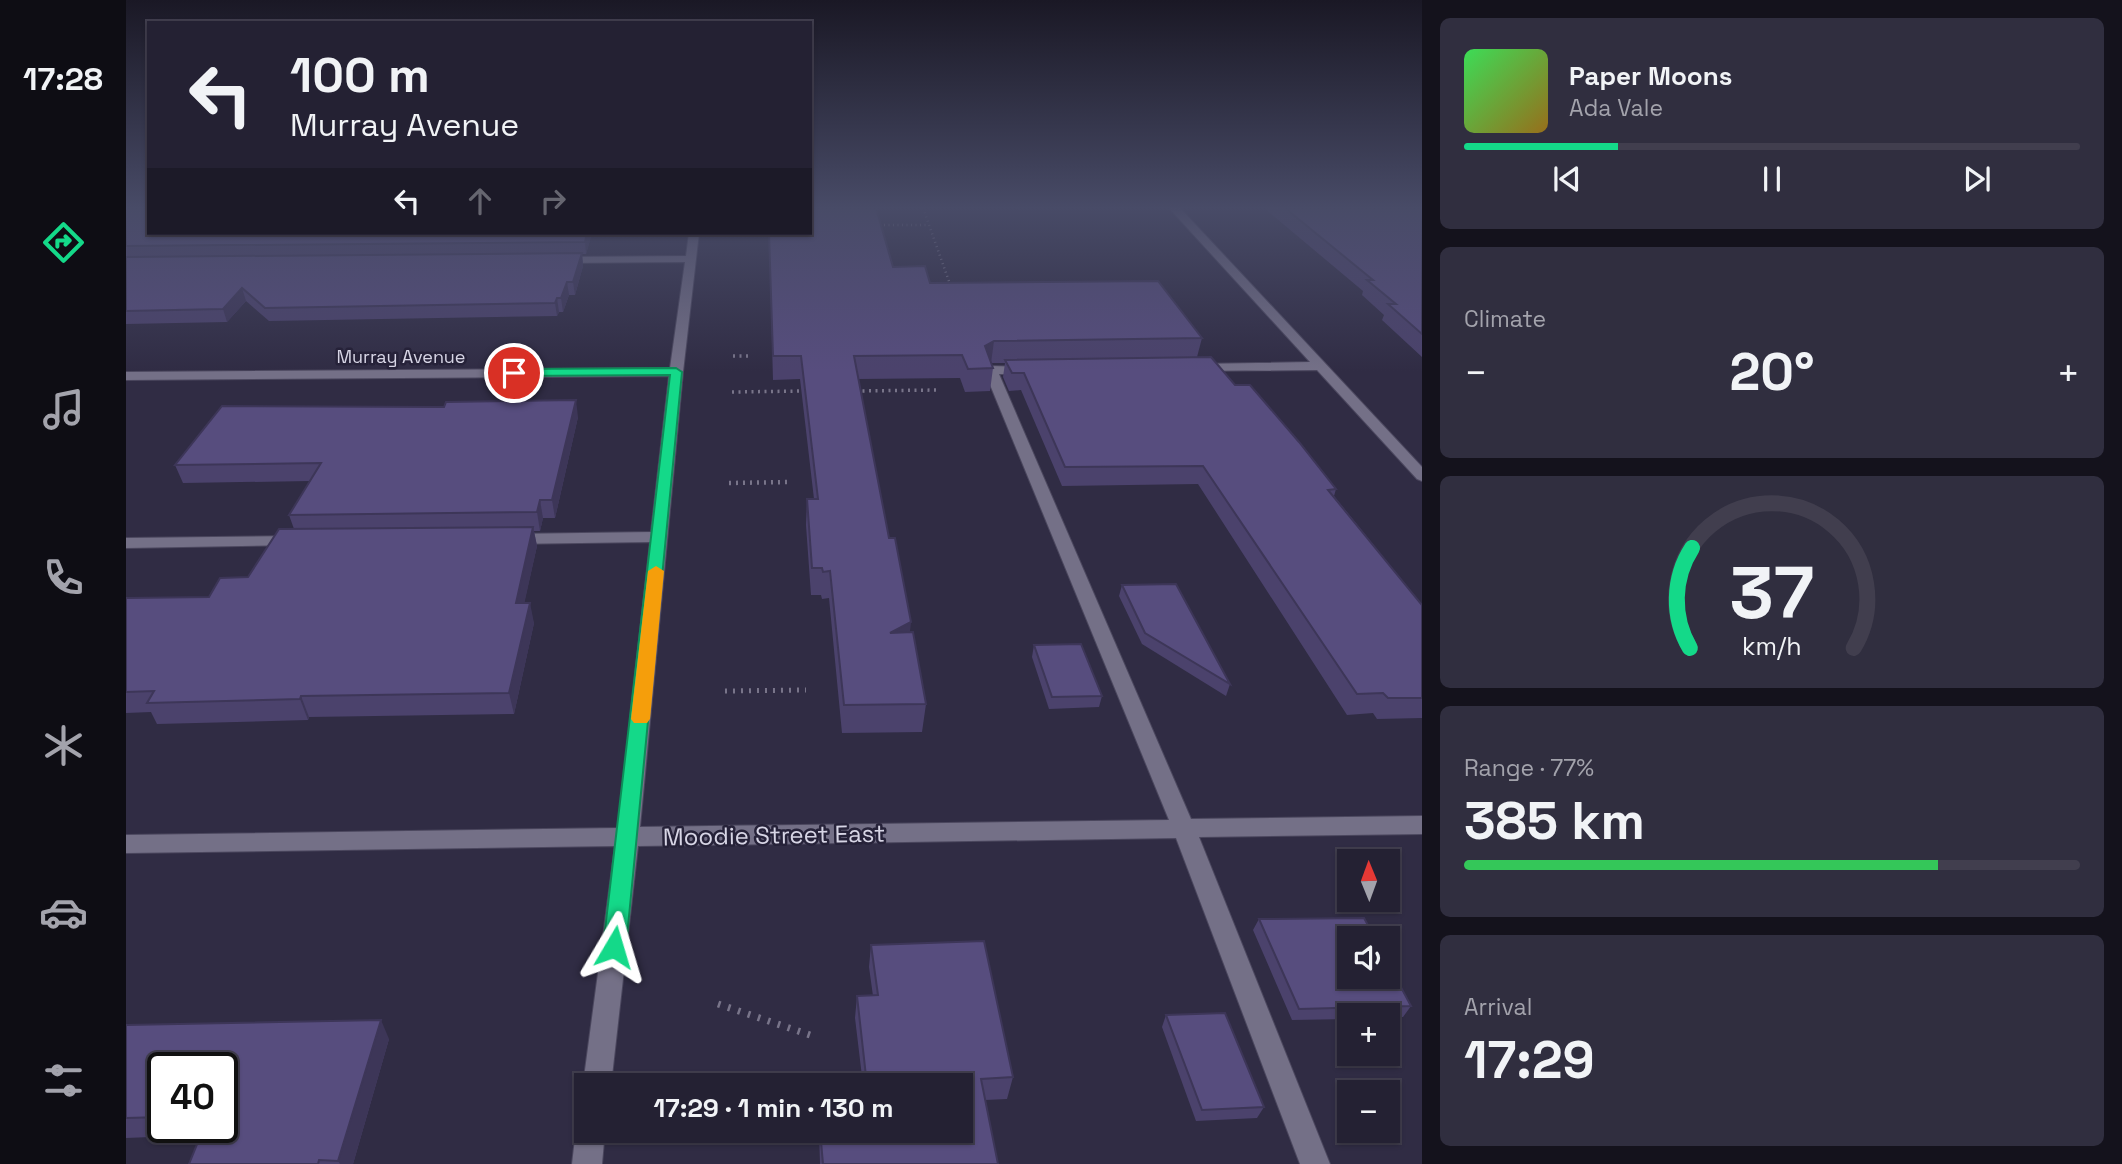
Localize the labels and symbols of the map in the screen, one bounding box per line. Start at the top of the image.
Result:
pin [484,343,544,403]
street label: Murray Avenue [337,345,465,368]
street label: Moodie Street East [663,818,885,852]
north arrow [1337,849,1400,912]
position arrow [577,910,651,984]
speed limit sign: 40 [147,1052,238,1143]

